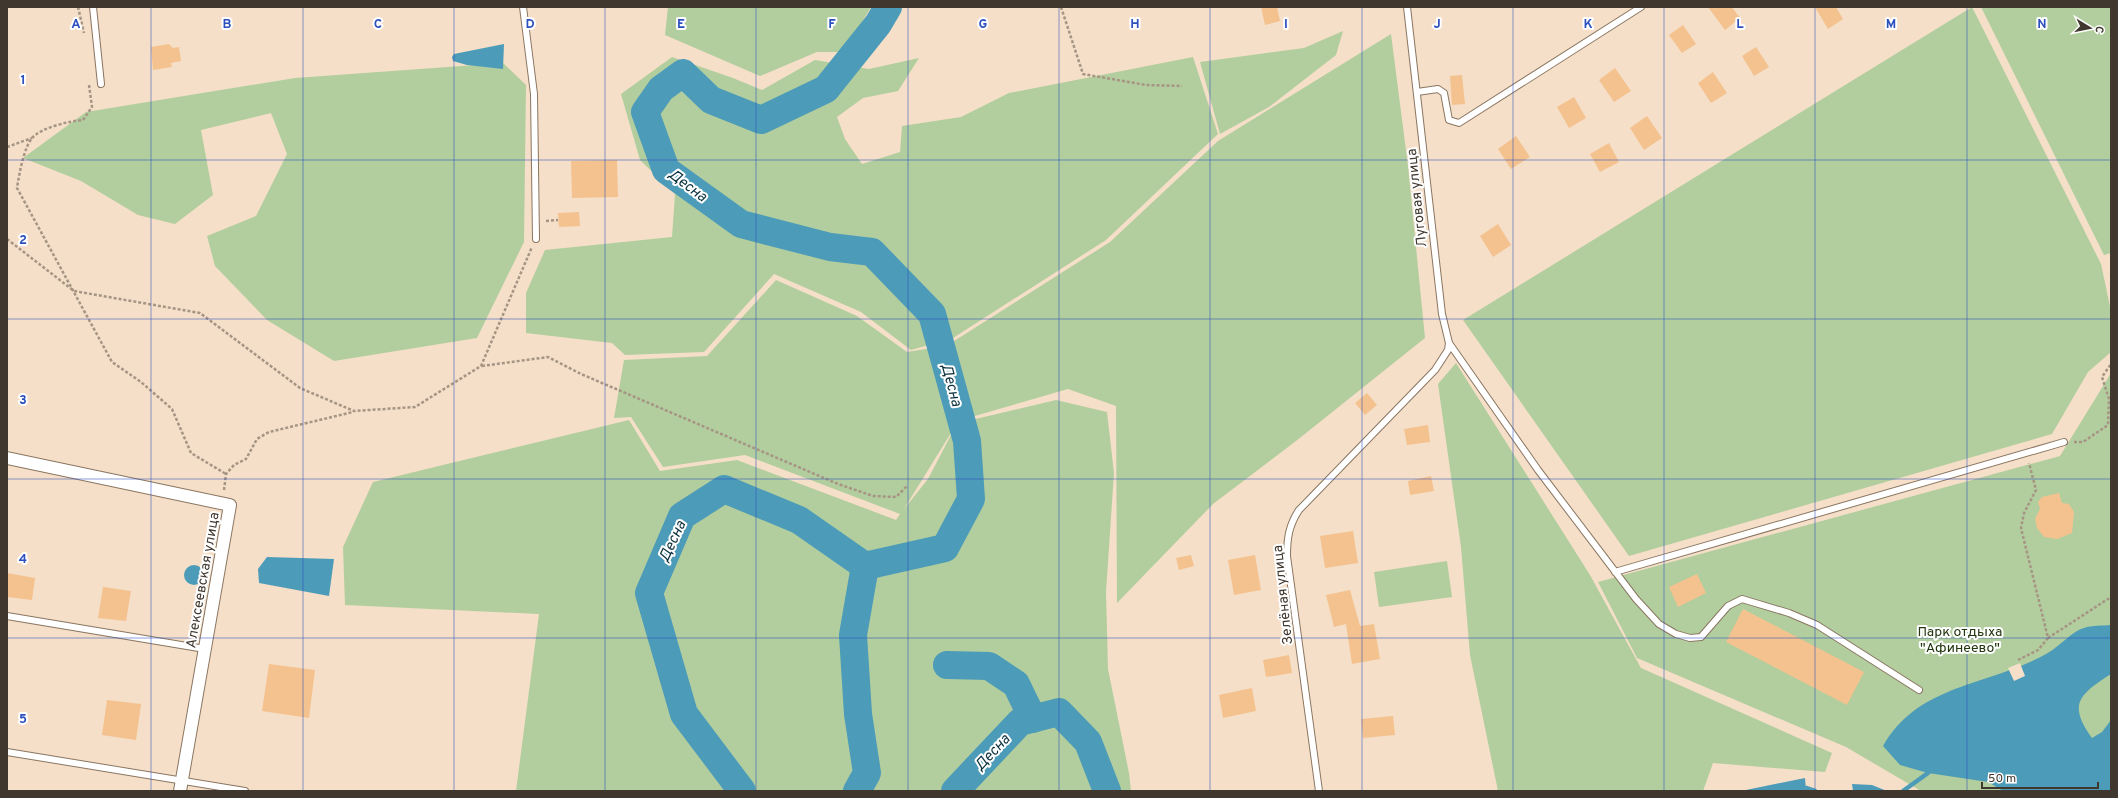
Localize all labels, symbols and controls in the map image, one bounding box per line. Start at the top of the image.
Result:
north arrow [2070,8,2110,48]
text: A [71,17,81,33]
text: B [223,17,232,33]
text: C [374,17,382,33]
text: D [525,17,535,33]
text: E [677,17,685,33]
text: F [828,17,836,33]
text: G [979,17,988,33]
text: H [1130,17,1140,33]
text: I [1284,17,1288,33]
text: J [1433,17,1441,33]
text: K [1583,17,1593,33]
text: L [1736,17,1744,33]
text: M [1886,17,1896,33]
text: N [2037,17,2047,33]
text: С [2091,25,2106,34]
text: 1 [20,73,26,89]
street label: Луговая улица [1404,148,1431,248]
water label: Десна [664,166,710,207]
text: 2 [19,233,27,249]
water label: Десна [936,362,965,409]
text: 3 [19,393,27,409]
street label: Алексеевская улица [183,511,224,650]
water label: Десна [656,518,691,565]
street label: Зелёная улица [1270,544,1297,645]
text: 4 [19,552,27,568]
park label: Парк отдыха "Афинеево" [1918,624,2002,657]
text: 5 [19,712,27,728]
water label: Десна [971,730,1015,775]
scale bar [1982,764,2098,790]
text: 50 m [1988,771,2016,787]

